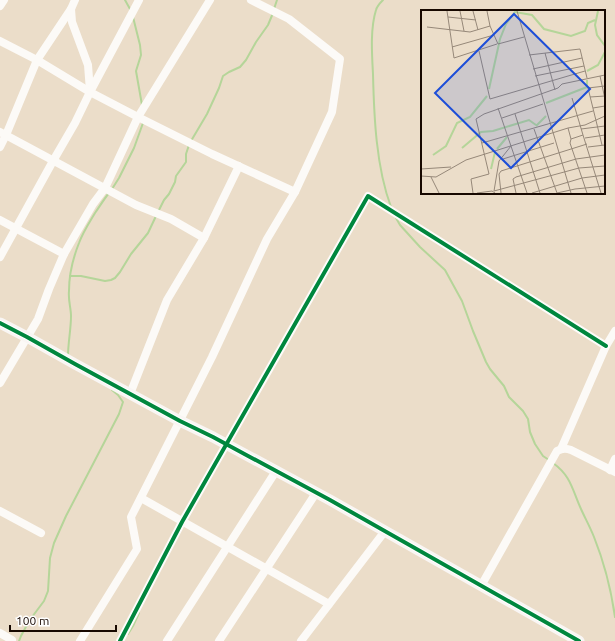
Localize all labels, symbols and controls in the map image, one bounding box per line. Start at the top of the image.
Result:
inset map [421,10,605,194]
scale bar [10,607,116,633]
text: 100 m [16,614,49,627]

